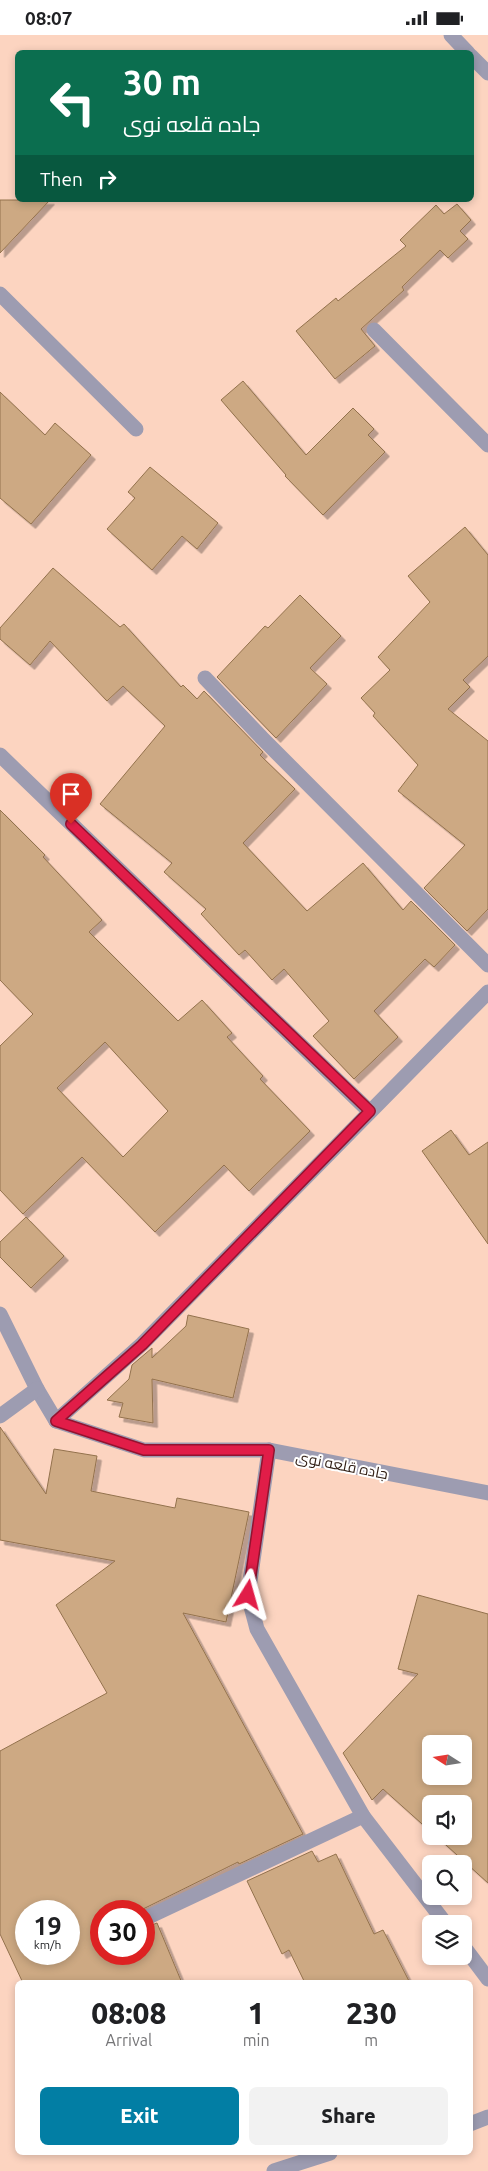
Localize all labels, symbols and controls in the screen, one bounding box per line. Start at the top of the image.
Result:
text: 08:07 [25,7,73,29]
text: 30 m [123,62,201,102]
icon: left [40,70,105,135]
text: جاده قلعه نوی [123,111,260,136]
icon: right [93,165,121,193]
text: Then [40,168,83,190]
pin [50,773,92,824]
icon: arrive [57,780,85,808]
street label: جاده قلعه نوی [294,1448,390,1484]
position arrow [221,1568,273,1620]
north arrow [422,1735,472,1785]
map controls [422,1735,472,1965]
button: sound [422,1795,472,1845]
button: search [422,1855,472,1905]
speed limit sign: 30 [90,1900,155,1965]
text: 19 [33,1912,62,1940]
button: layers [422,1915,472,1965]
text: km/h [34,1938,61,1951]
text: 08:08 [91,1996,166,2030]
text: 1 [248,1996,265,2030]
text: 230 [346,1996,397,2030]
text: Arrival [106,2031,152,2049]
text: min [243,2031,270,2049]
text: m [364,2031,378,2049]
button: Exit [40,2087,239,2145]
button: Share [249,2087,448,2145]

